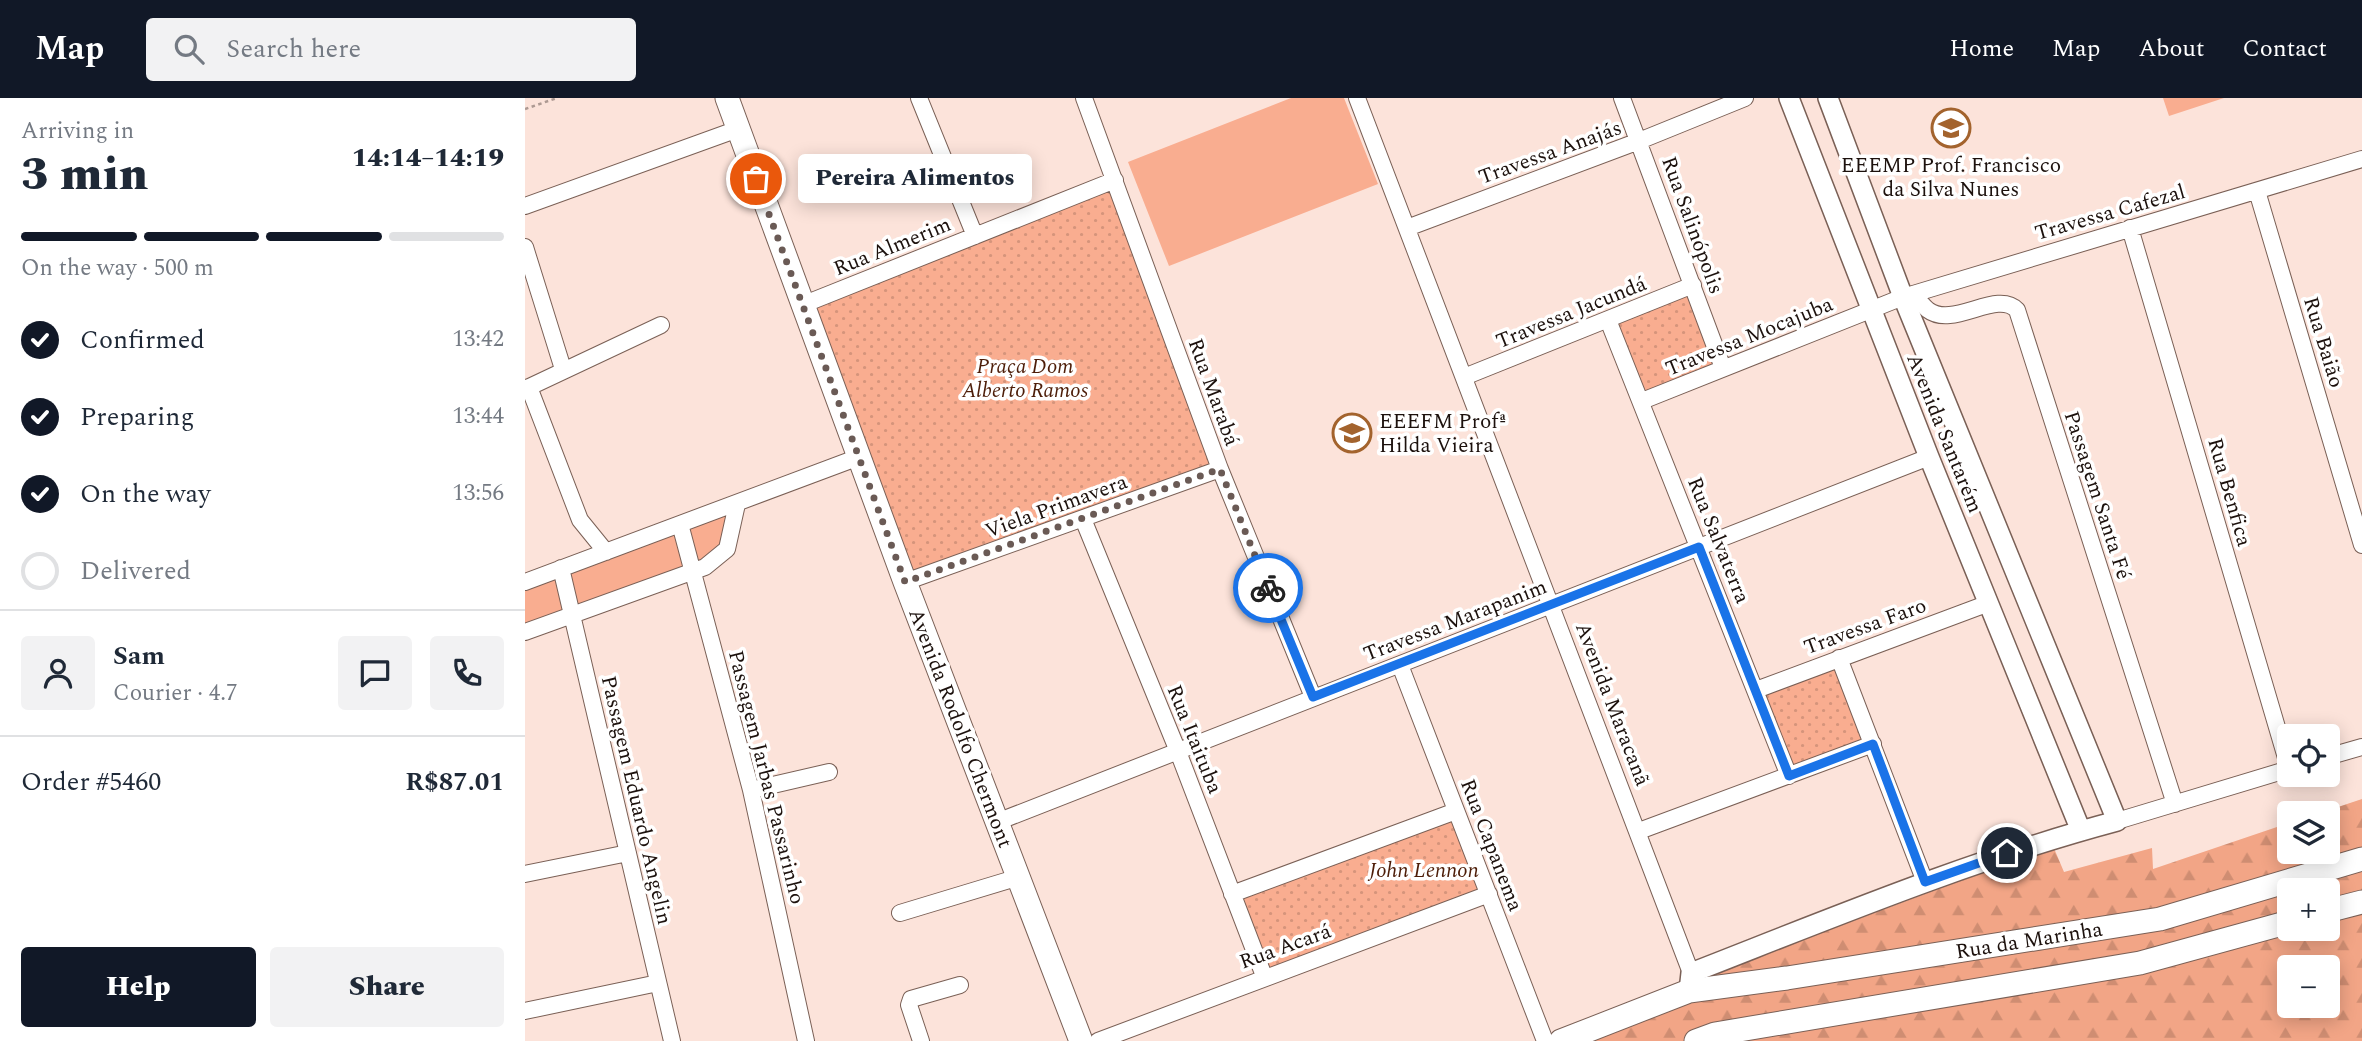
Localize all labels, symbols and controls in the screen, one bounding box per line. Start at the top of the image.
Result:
search box [146,18,636,81]
text: Map [35,24,104,74]
text: Search here [226,29,361,69]
icon: search [170,30,208,68]
text: Home [1949,31,2014,67]
text: Map [2052,31,2100,67]
text: About [2138,31,2204,67]
text: Contact [2242,31,2327,67]
school or university icon: EEEMP Prof. Francisco da Silva Nunes [1930,107,1972,149]
street label: Travessa Anajás [1474,112,1626,194]
text: Arriving in [21,114,134,149]
text: 14:14–14:19 [352,138,504,178]
text: 3 min [21,140,148,210]
pin [726,149,786,209]
place label: EEEMP Prof. Francisco da Silva Nunes [1841,150,2061,206]
street label: Rua Salinópolis [1652,152,1732,299]
callout: Pereira Alimentos [798,154,1033,204]
icon: bag [737,160,775,198]
text: Pereira Alimentos [815,161,1015,196]
street label: Travessa Cafezal [2031,176,2189,250]
street label: Rua Almerim [829,209,956,285]
text: On the way · 500 m [21,251,214,286]
street label: Travessa Jacundá [1491,268,1652,358]
street label: Travessa Mocajuba [1661,288,1839,385]
street label: Rua Baião [2294,293,2352,392]
text: Confirmed [80,320,205,360]
icon: check [21,321,59,359]
text: 13:42 [452,322,504,357]
street label: Rua Marabá [1179,334,1248,451]
street label: Avenida Santarém [1898,349,1991,518]
park label: Praça Dom Alberto Ramos [961,351,1089,407]
text: Preparing [80,397,194,437]
icon: check [21,398,59,436]
text: 13:44 [452,399,504,434]
place label: EEEFM Profª Hilda Vieira [1379,406,1507,462]
street label: Passagem Santa Fé [2055,407,2139,584]
school or university icon: EEEFM Profª Hilda Vieira [1331,412,1373,454]
street label: Rua Benfica [2198,434,2260,551]
street label: Viela Primavera [981,466,1133,548]
street label: Rua Salvaterra [1678,472,1758,609]
text: On the way [80,474,211,514]
icon: check [21,475,59,513]
text: 13:56 [452,476,504,511]
text: Delivered [80,551,191,591]
courier [1233,553,1303,623]
icon: bike [1249,569,1287,607]
street label: Travessa Marapanim [1359,571,1552,671]
street label: Travessa Faro [1800,590,1931,664]
street label: Avenida Rodolfo Chermont [900,604,1021,853]
street label: Avenida Maracanã [1566,618,1658,792]
button: person [21,636,95,710]
text: Sam [113,636,165,676]
button: chat [338,636,412,710]
button: phone [430,636,504,710]
street label: Passagem Jarbas Passarinho [719,647,813,908]
street label: Passagem Eduardo Angelin [592,673,680,928]
text: Courier · 4.7 [113,676,238,711]
street label: Rua Itaituba [1158,680,1231,799]
map controls [2277,724,2340,1018]
button: locate [2277,724,2340,787]
text: Order #5460 [21,762,161,802]
text: R$87.01 [405,762,504,802]
street label: Rua Capanema [1451,774,1531,917]
button: layers [2277,801,2340,864]
pin [1977,823,2037,883]
icon: home [1988,834,2026,872]
park label: John Lennon [1367,855,1479,887]
button: + [2277,878,2340,941]
street label: Rua da Marinha [1953,913,2106,968]
street label: Rua Acará [1235,915,1336,978]
button: Help [21,947,256,1027]
button: Share [270,947,504,1027]
button: − [2277,955,2340,1018]

